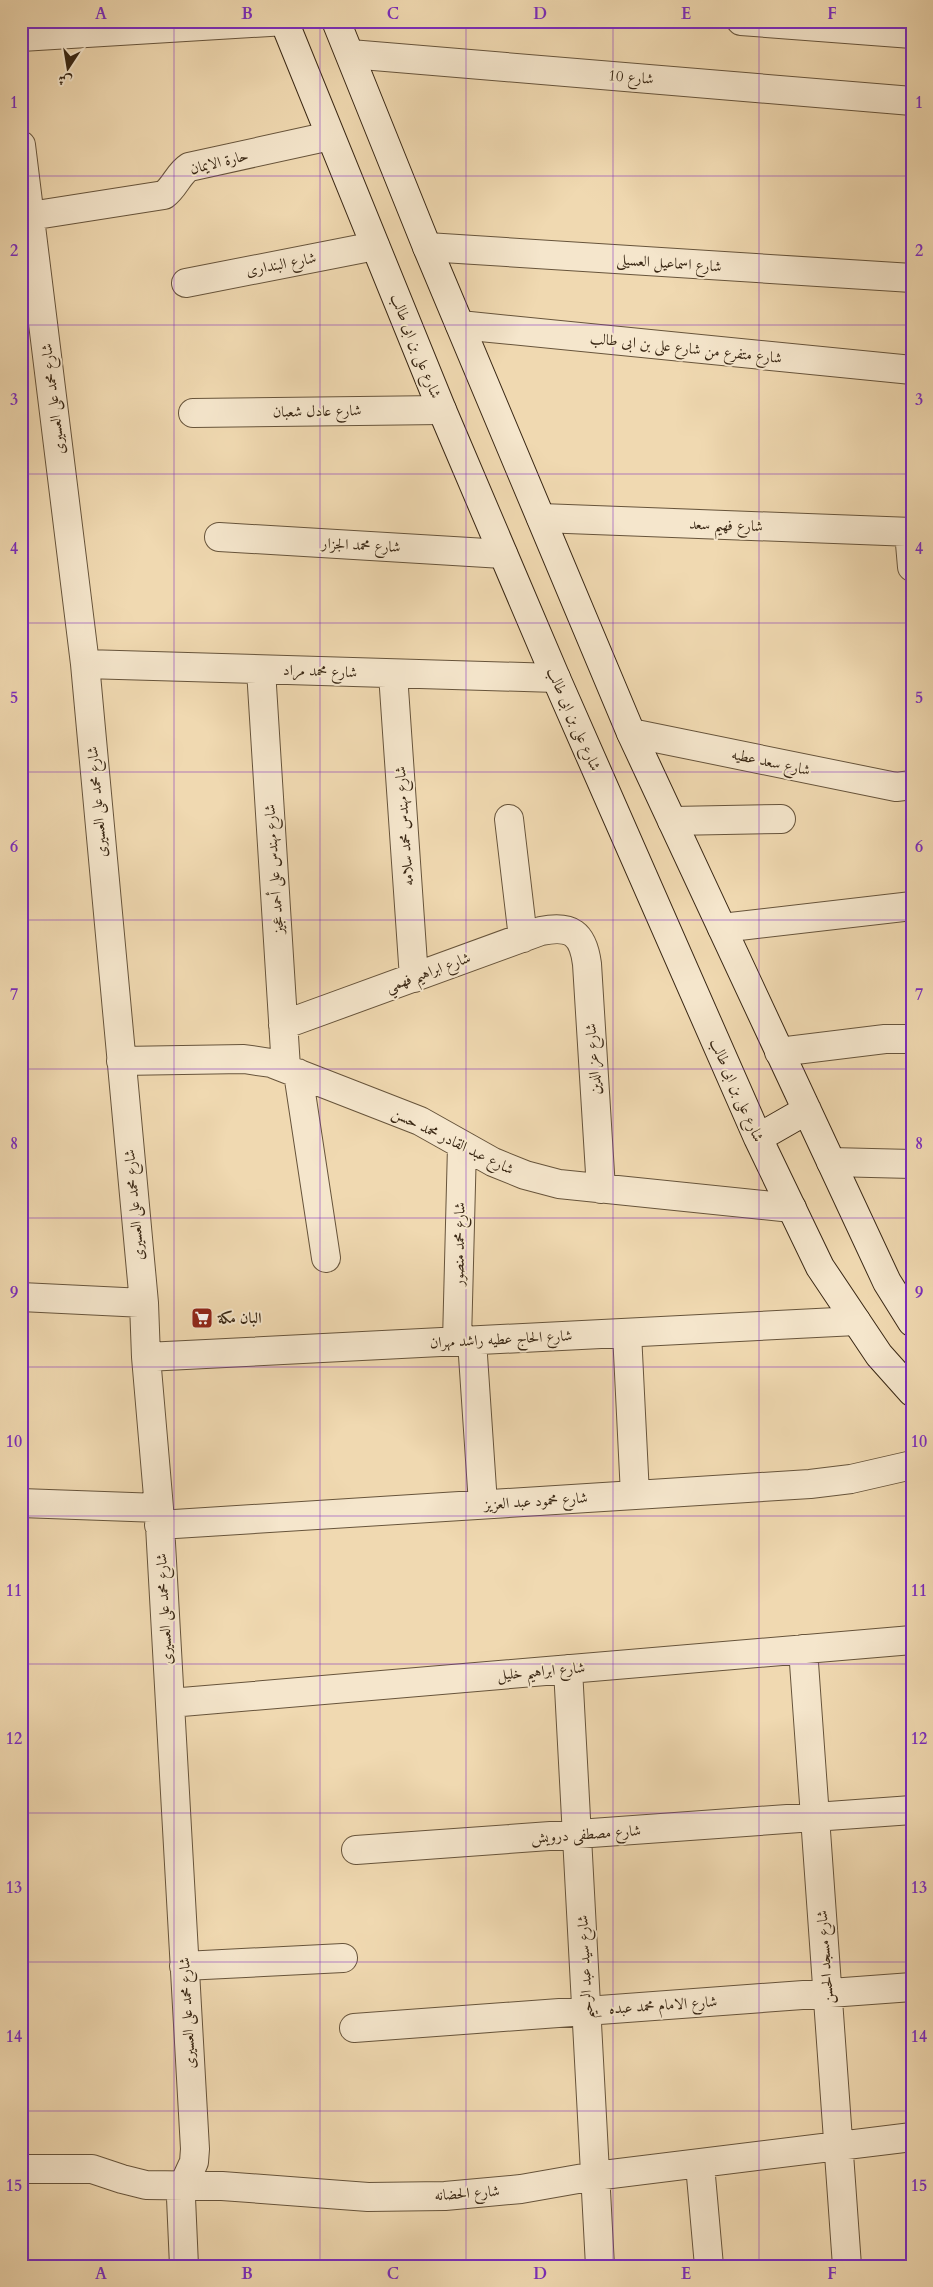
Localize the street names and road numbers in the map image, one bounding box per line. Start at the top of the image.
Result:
street label: شارع 10 [607,65,655,92]
street label: حارة الايمان [188,145,250,179]
street label: شارع البندارى [244,247,318,284]
street label: شارع اسماعيل العسيلى [616,249,722,280]
street label: شارع على بن ابى طالب [383,291,446,402]
street label: شارع متفرع من شارع على بن ابى طالب [589,328,783,371]
street label: شارع محمد على العسيرى [36,342,73,456]
street label: شارع عادل شعبان [272,400,362,425]
street label: شارع فهيم سعد [689,514,763,541]
street label: شارع محمد الجزار [319,533,401,560]
street label: شارع محمد مراد [282,660,358,685]
street label: شارع على بن ابى طالب [539,664,606,775]
street label: شارع سعد عطيه [729,744,812,783]
street label: شارع محمد على العسيرى [82,745,115,858]
street label: شارع مهندس محمد سلامه [390,765,421,887]
street label: شارع مهندس على أحمد عجيز [258,803,292,937]
street label: شارع ابراهيم فهمي [383,947,475,1001]
street label: شارع عز الدين [581,1022,608,1095]
street label: شارع على بن ابى طالب [702,1035,769,1146]
street label: شارع عبد القادر محمد حسن [387,1103,517,1182]
street label: شارع محمد على العسيرى [119,1148,152,1261]
street label: شارع محمد منصور [448,1202,473,1288]
street label: شارع الحاج عطيه راشد مهران [429,1325,573,1356]
street label: شارع محمود عبد العزيز [482,1487,589,1518]
street label: شارع محمد على العسيرى [151,1553,180,1665]
street label: شارع ابراهيم خليل [496,1657,586,1690]
street label: شارع مصطفى درويش [530,1820,642,1851]
street label: شارع مسجد الحسن [812,1909,841,2005]
street label: شارع سيد عبد الرحيم [572,1914,603,2020]
street label: شارع محمد على العسيرى [174,1957,203,2069]
street label: شارع الامام محمد عبده [608,1991,718,2022]
street label: شارع الحضانه [434,2181,501,2208]

